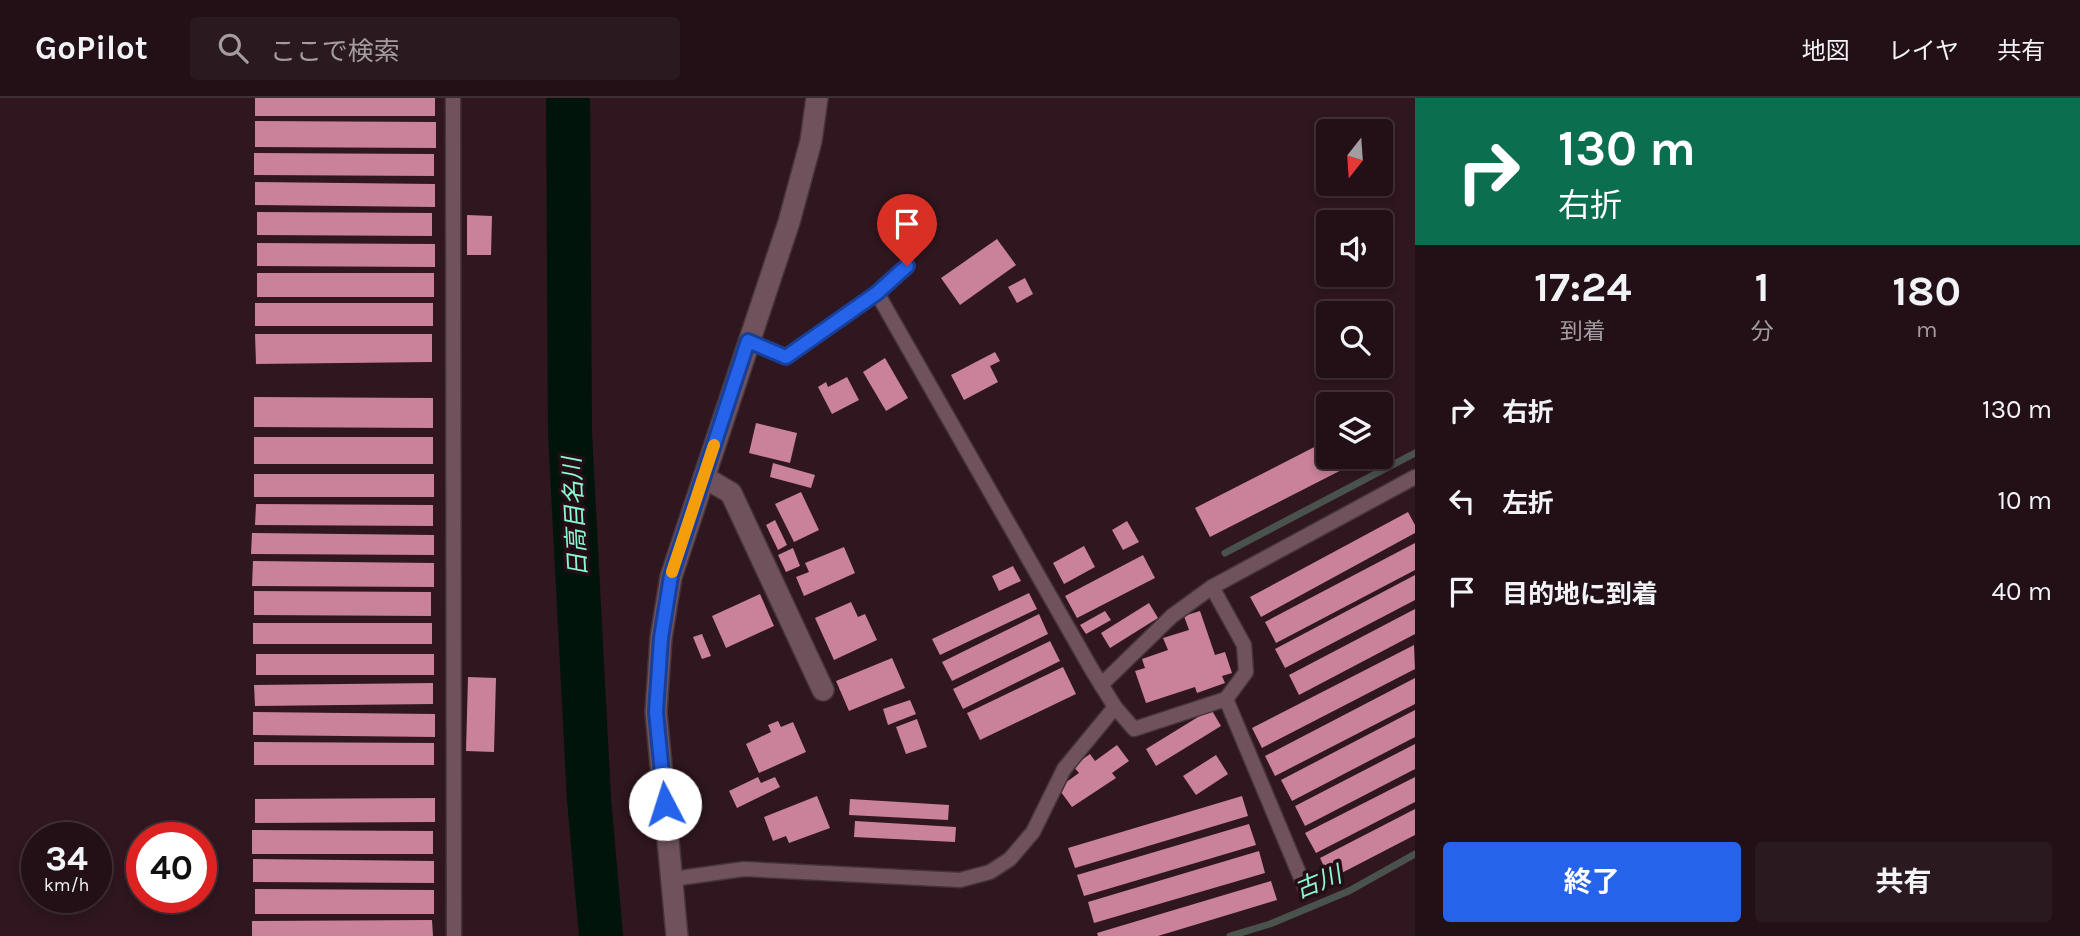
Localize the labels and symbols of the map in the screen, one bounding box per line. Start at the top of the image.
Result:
north arrow [1316,119,1393,196]
pin [877,194,937,266]
water label: 日高目名川 [558,453,592,578]
position arrow [628,767,702,841]
speed limit sign: 40 [126,822,217,913]
water label: 古川 [1291,859,1348,904]

